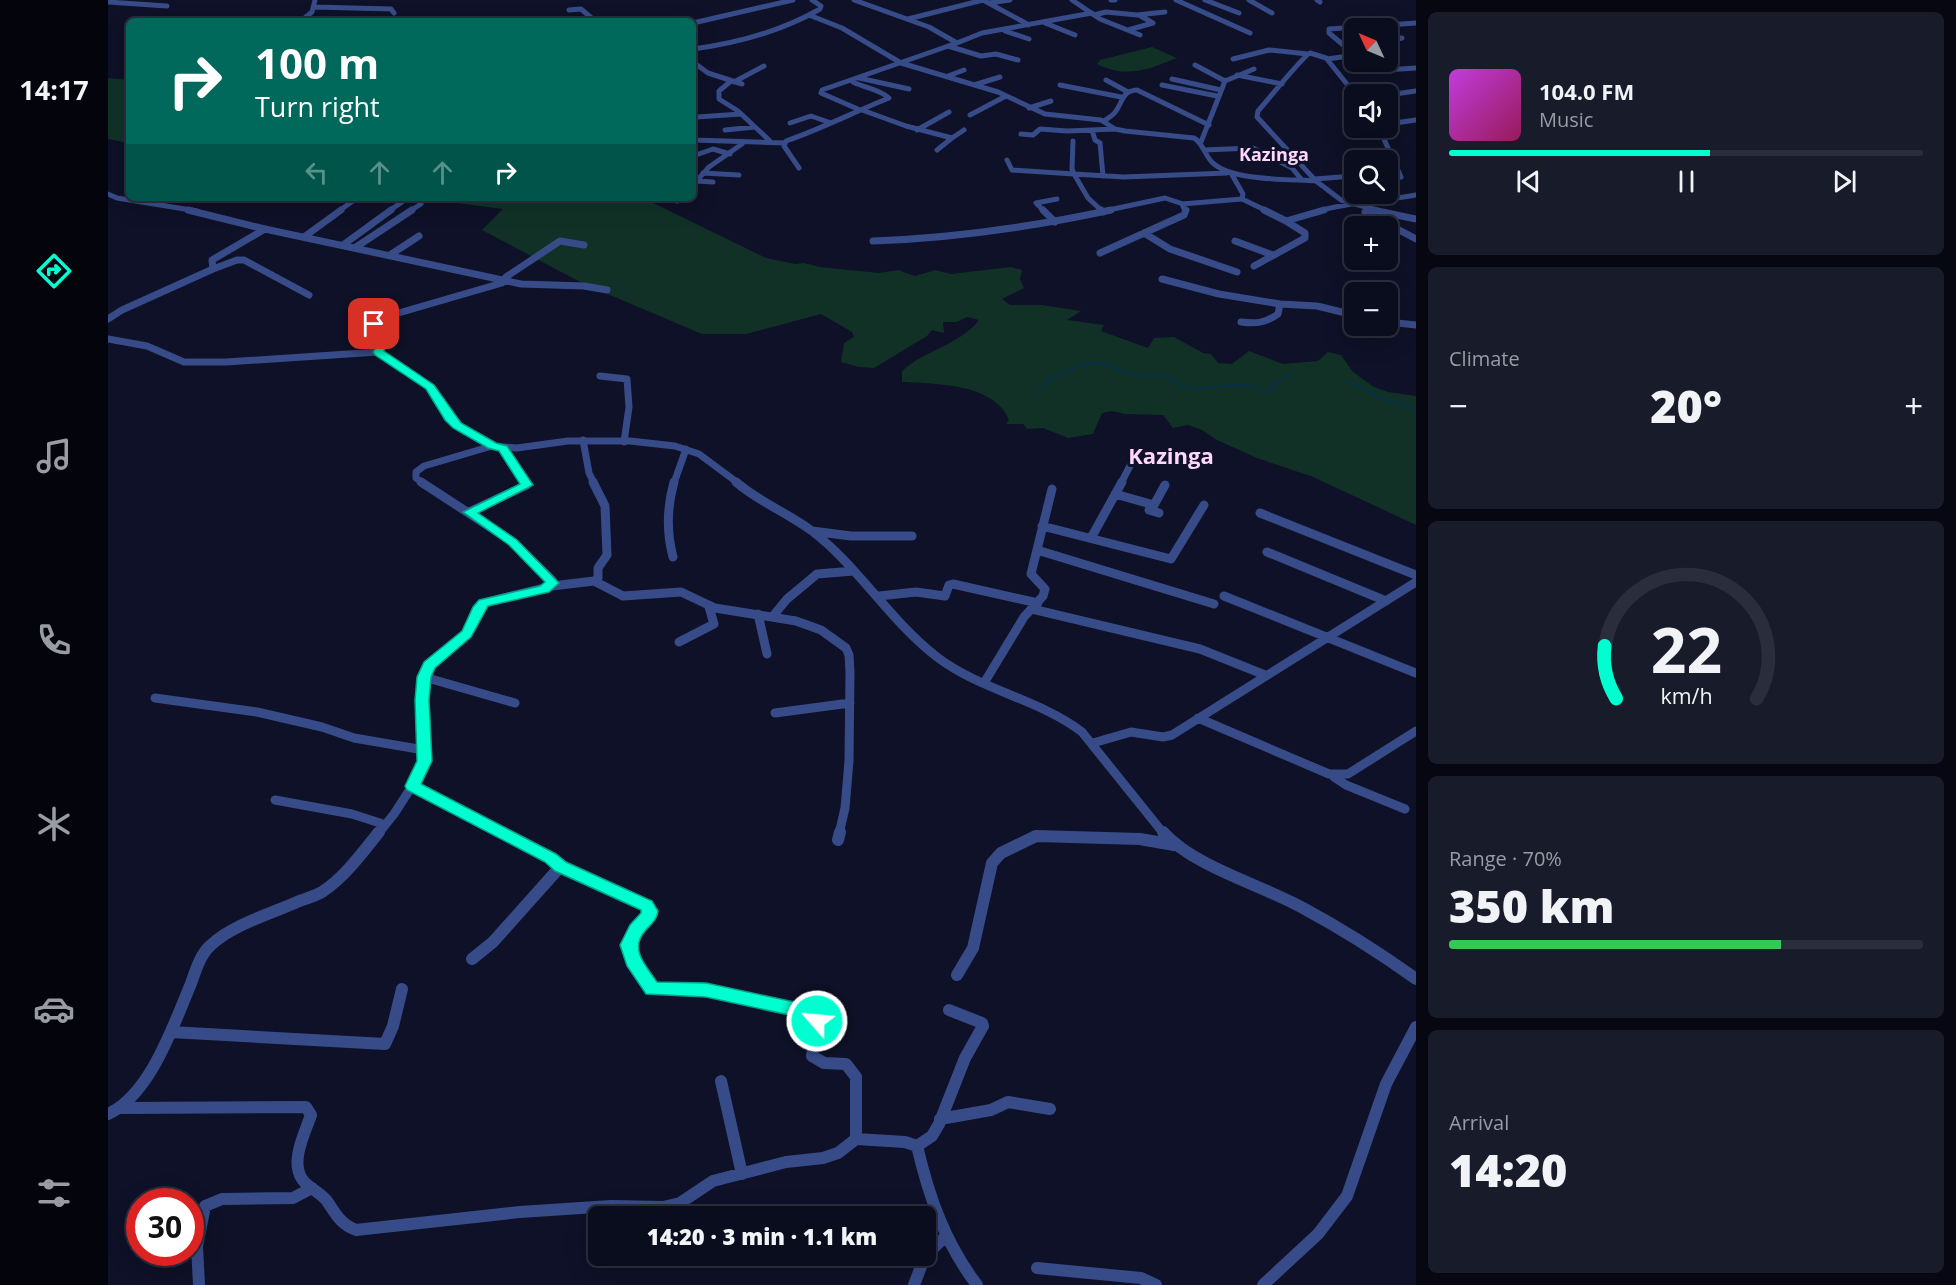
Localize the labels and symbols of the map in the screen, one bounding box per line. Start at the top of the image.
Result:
north arrow [1344,18,1398,72]
district label: Kazinga [1239,142,1309,166]
pin [348,298,399,349]
district label: Kazinga [1128,440,1214,470]
position arrow [785,989,849,1053]
speed limit sign: 30 [126,1188,204,1266]

